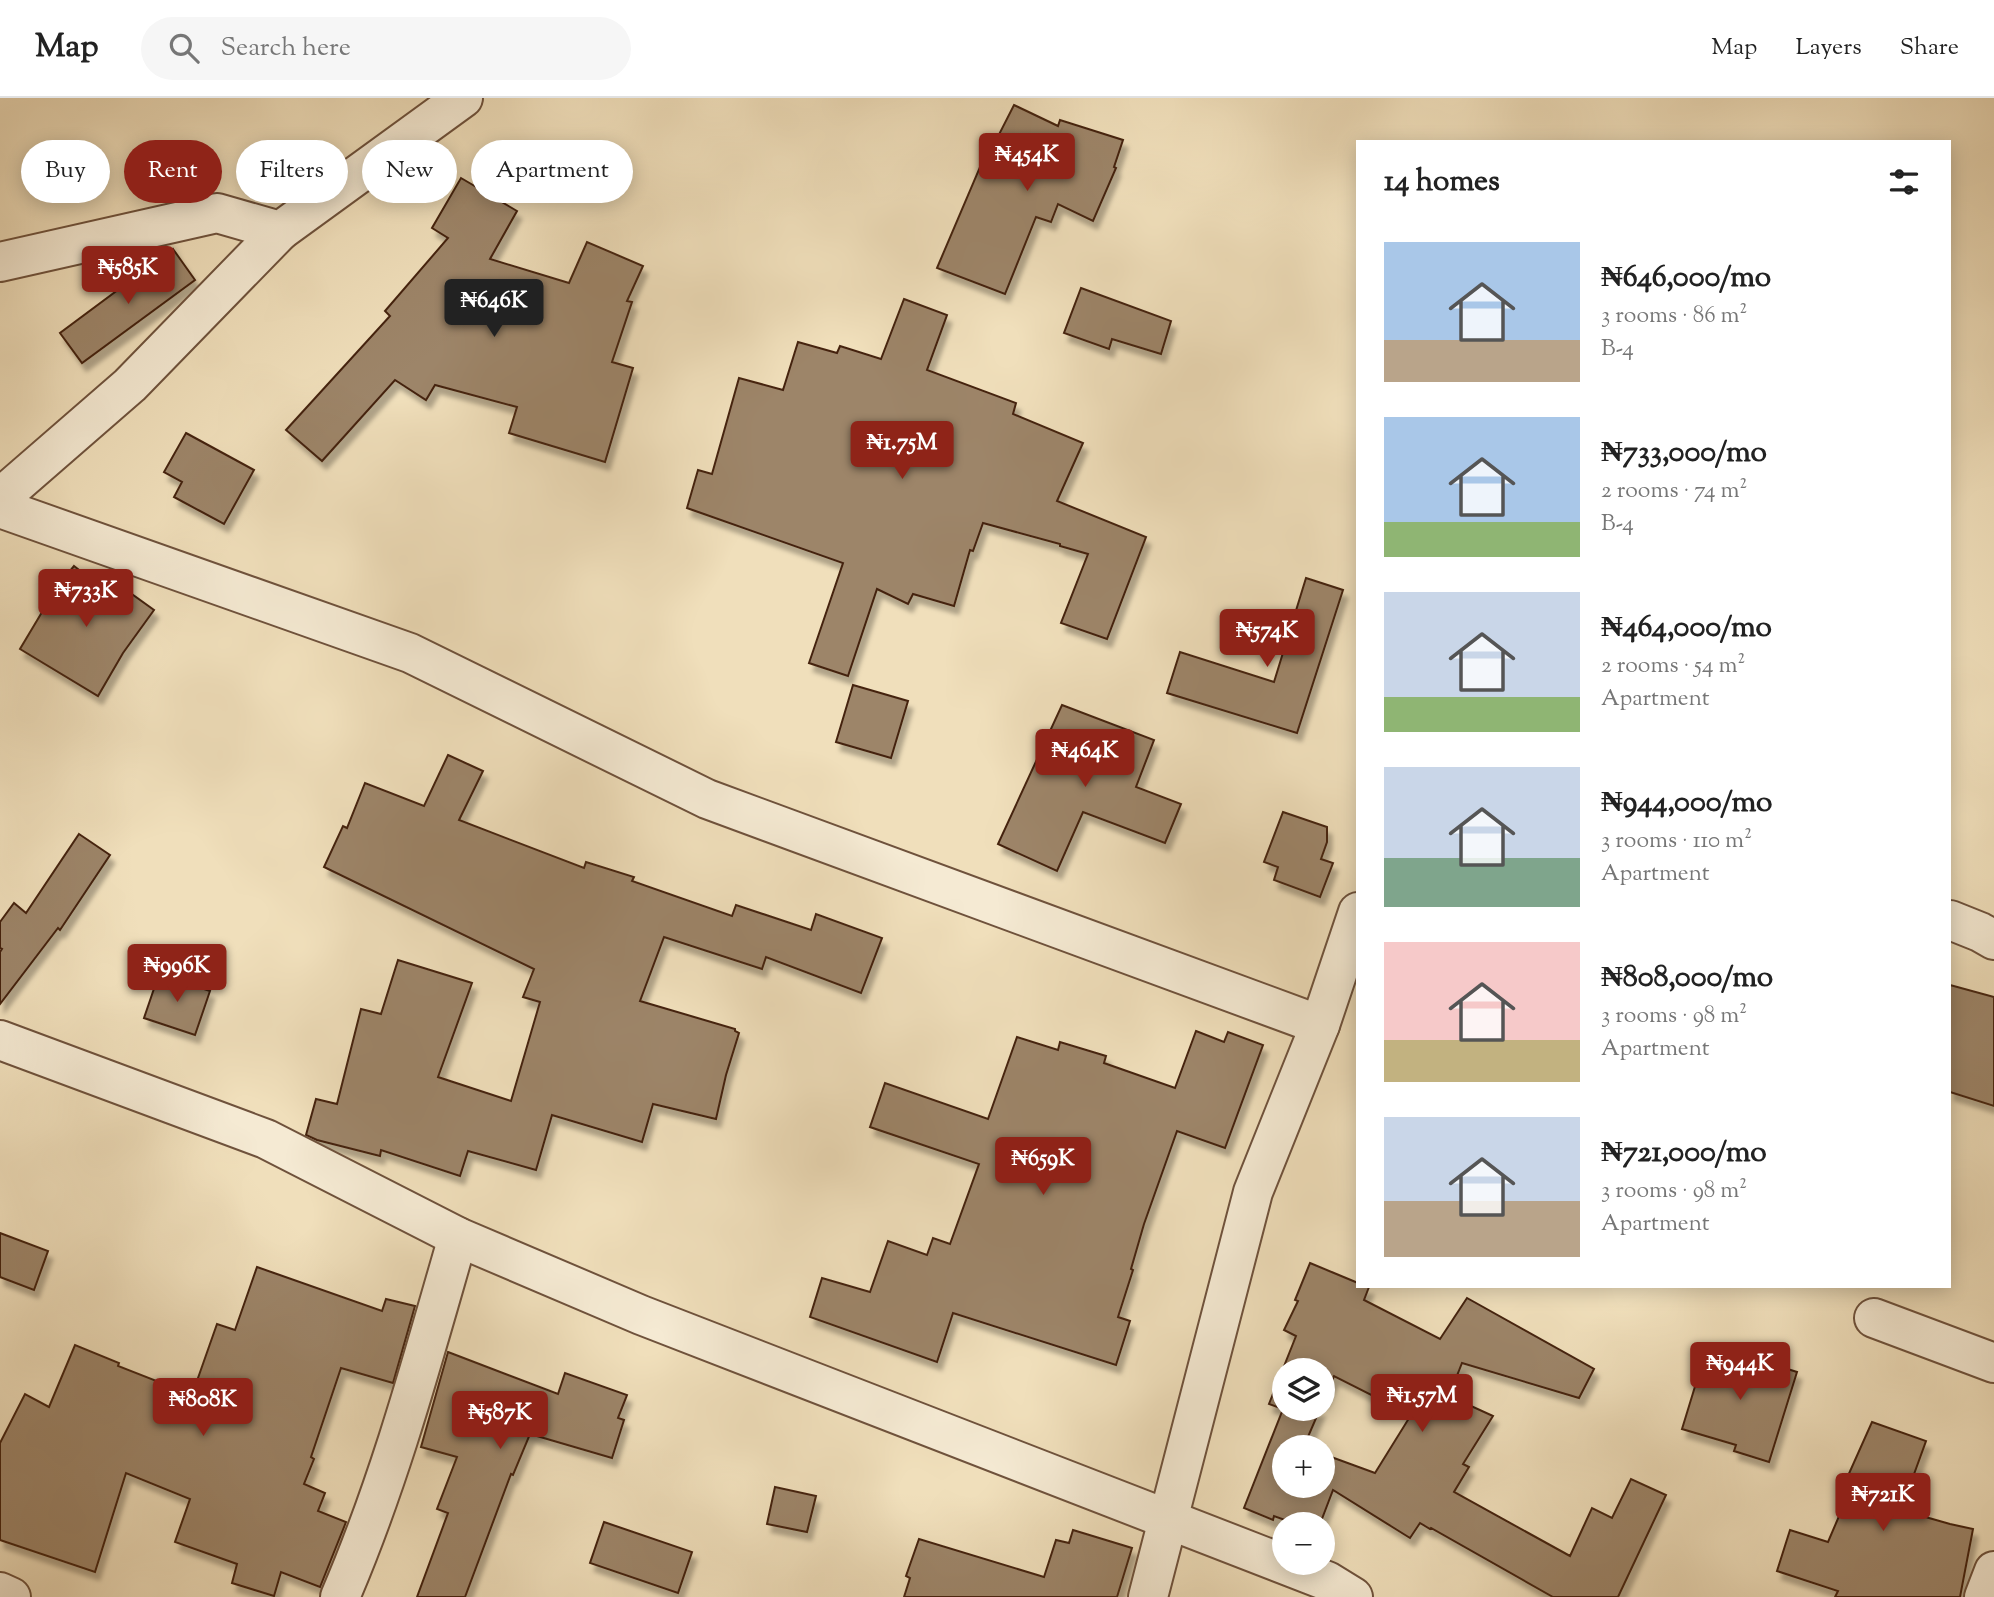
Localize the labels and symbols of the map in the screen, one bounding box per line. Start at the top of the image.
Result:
pin: ₦454K [978,134,1076,193]
pin: ₦585K [79,246,177,306]
pin: ₦646K [445,280,543,339]
pin: ₦1.75M [845,422,959,481]
pin: ₦733K [37,570,135,629]
pin: ₦574K [1218,610,1316,669]
pin: ₦464K [1036,730,1134,789]
pin: ₦996K [128,944,226,1004]
pin: ₦659K [994,1138,1092,1197]
pin: ₦944K [1691,1342,1789,1402]
pin: ₦1.57M [1365,1374,1479,1434]
pin: ₦808K [154,1378,252,1438]
pin: ₦587K [451,1392,549,1451]
pin: ₦721K [1834,1474,1932,1533]

